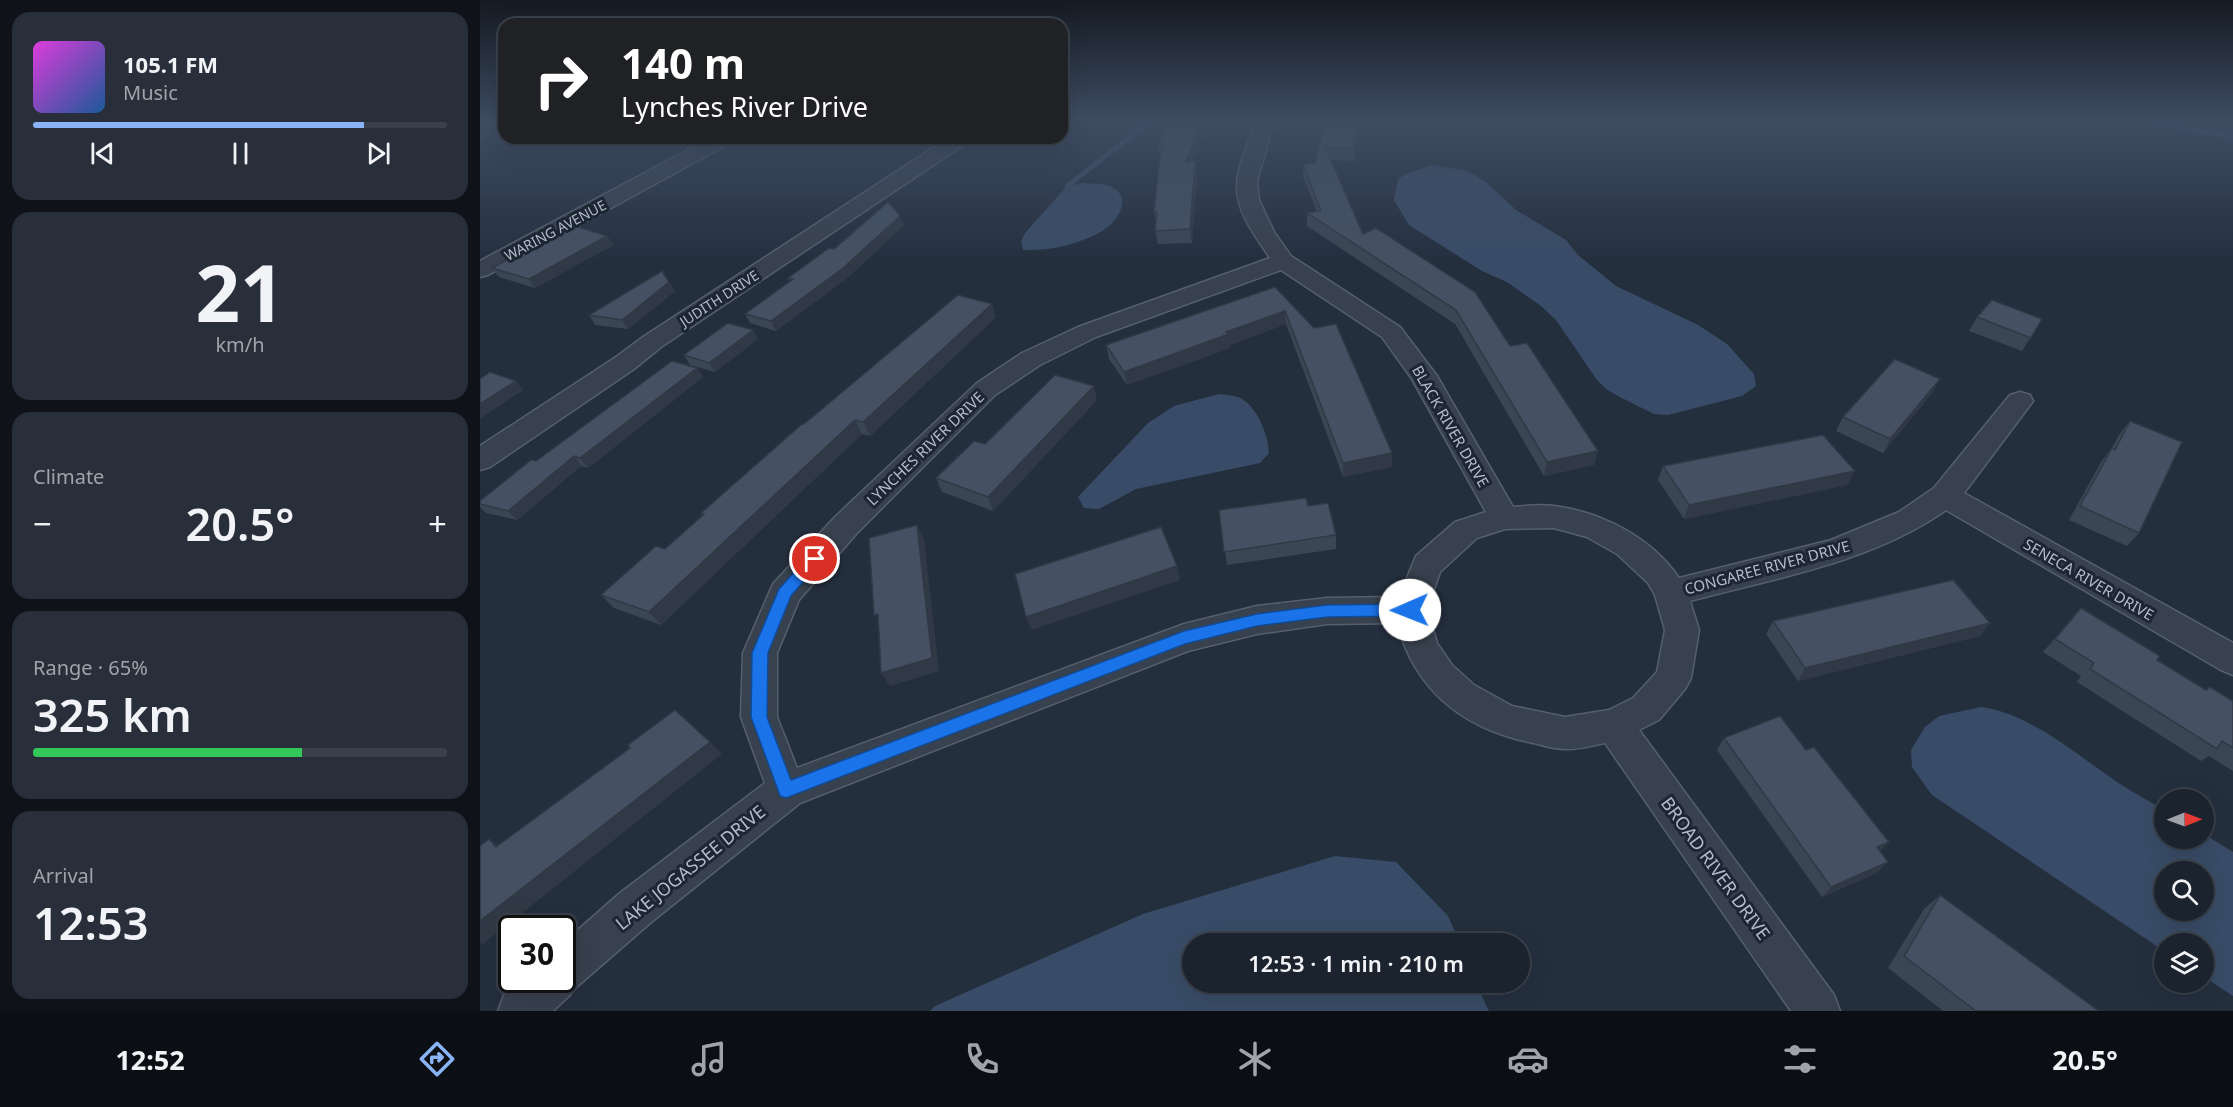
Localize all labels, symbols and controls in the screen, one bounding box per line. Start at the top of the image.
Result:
text: 140 m [621,34,745,91]
icon: right [522,42,600,120]
text: 105.1 FM [123,49,218,79]
text: Music [123,79,178,106]
text: Lynches River Drive [621,88,868,125]
icon: previous [86,137,119,170]
icon: pause [224,137,257,170]
icon: next [362,137,395,170]
street label: WARING AVENUE [501,195,609,265]
text: 21 [195,239,285,345]
street label: JUDITH DRIVE [674,265,762,332]
text: km/h [215,331,265,358]
street label: BLACK RIVER DRIVE [1408,362,1494,490]
street label: LYNCHES RIVER DRIVE [862,387,988,509]
text: Climate [33,463,104,490]
text: 20.5° [186,493,294,554]
text: − [33,501,52,546]
text: + [428,501,447,546]
pin [789,533,840,584]
street label: SENECA RIVER DRIVE [2020,534,2158,624]
street label: CONGAREE RIVER DRIVE [1682,535,1852,599]
icon: arrive [798,542,831,575]
position arrow [1378,578,1442,642]
text: Range · 65% [33,654,148,681]
text: 325 km [33,684,192,745]
north arrow [2154,789,2214,849]
map controls [2154,789,2214,993]
street label: BROAD RIVER DRIVE [1656,792,1776,944]
street label: LAKE JOGASSEE DRIVE [610,799,770,935]
button: search [2154,861,2214,921]
text: Arrival [33,862,94,889]
text: 12:53 [33,892,148,953]
speed limit sign: 30 [498,915,576,993]
button: layers [2154,933,2214,993]
text: 12:53 · 1 min · 210 m [1248,948,1464,978]
icon: directions [416,1038,458,1080]
icon: music [688,1038,730,1080]
icon: phone [961,1038,1003,1080]
icon: climate [1234,1038,1276,1080]
icon: car [1507,1038,1549,1080]
icon: filters [1779,1038,1821,1080]
text: 12:52 [115,1041,185,1078]
text: 20.5° [2052,1041,2118,1078]

